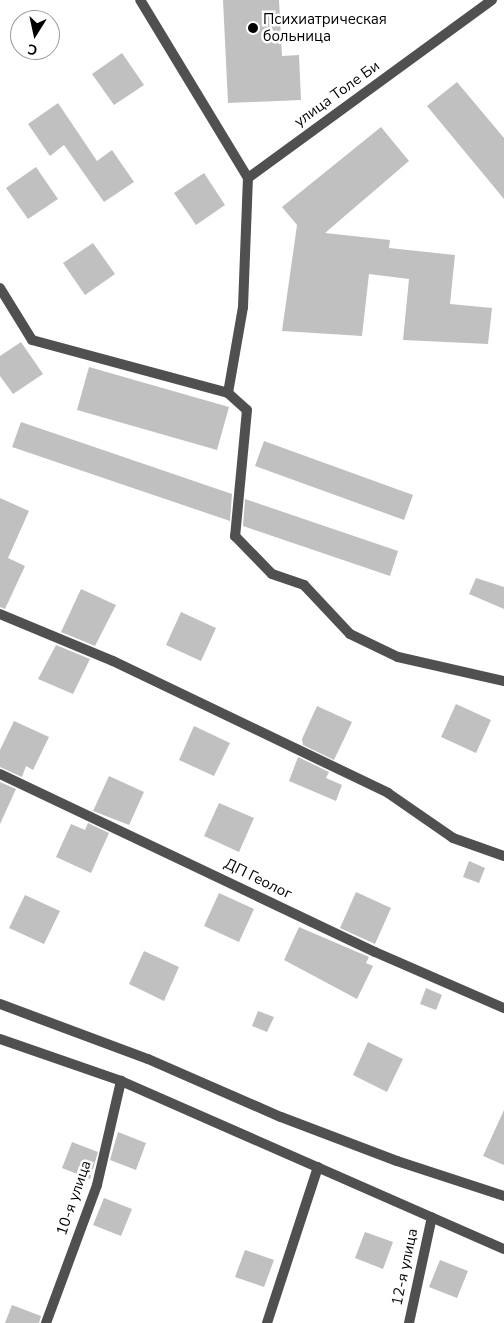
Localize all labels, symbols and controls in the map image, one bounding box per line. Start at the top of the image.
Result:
north arrow [10,10,60,60]
place label: Психиатрическая больница [263,10,387,45]
marker: Психиатрическая больница [247,22,259,34]
text: С [26,39,39,59]
street label: улица Толе Би [291,57,383,131]
street label: ДП Геолог [221,855,295,903]
street label: 10-я улица [53,1158,95,1238]
street label: 12-я улица [388,1227,422,1307]

